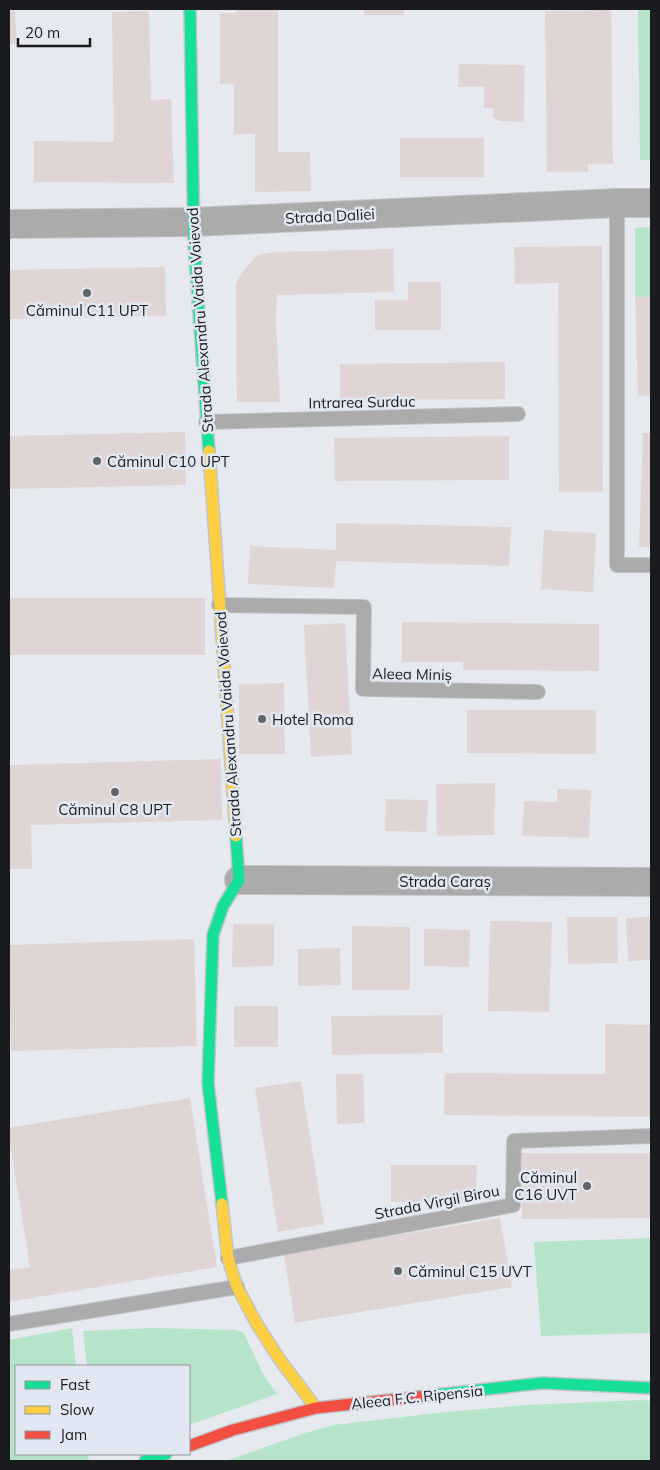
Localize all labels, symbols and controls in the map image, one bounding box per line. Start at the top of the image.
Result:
scale bar [18,15,90,47]
text: 20 m [25,23,60,42]
street label: Strada Daliei [285,204,375,228]
street label: Strada Alexandru Vaida Voievod [183,207,217,433]
marker: Căminul C11 UPT [81,287,93,299]
place label: Căminul C11 UPT [26,301,148,320]
street label: Intrarea Surduc [308,392,416,412]
place label: Căminul C10 UPT [107,452,230,471]
marker: Căminul C10 UPT [91,455,103,467]
street label: Strada Alexandru Vaida Voievod [211,611,245,837]
street label: Aleea Miniș [372,664,452,684]
place label: Hotel Roma [272,710,354,729]
marker: Hotel Roma [256,713,268,725]
marker: Căminul C8 UPT [109,786,121,798]
place label: Căminul C8 UPT [58,800,172,819]
street label: Strada Caraș [399,872,491,891]
place label: Căminul C16 UVT [514,1168,577,1204]
marker: Căminul C16 UVT [581,1180,593,1192]
street label: Strada Virgil Birou [373,1181,501,1223]
place label: Căminul C15 UVT [408,1262,532,1281]
marker: Căminul C15 UVT [392,1265,404,1277]
legend [15,1365,190,1455]
text: Fast [60,1375,90,1394]
street label: Aleea F.C. Ripensia [350,1381,484,1413]
text: Slow [60,1400,94,1419]
text: Jam [60,1425,87,1444]

